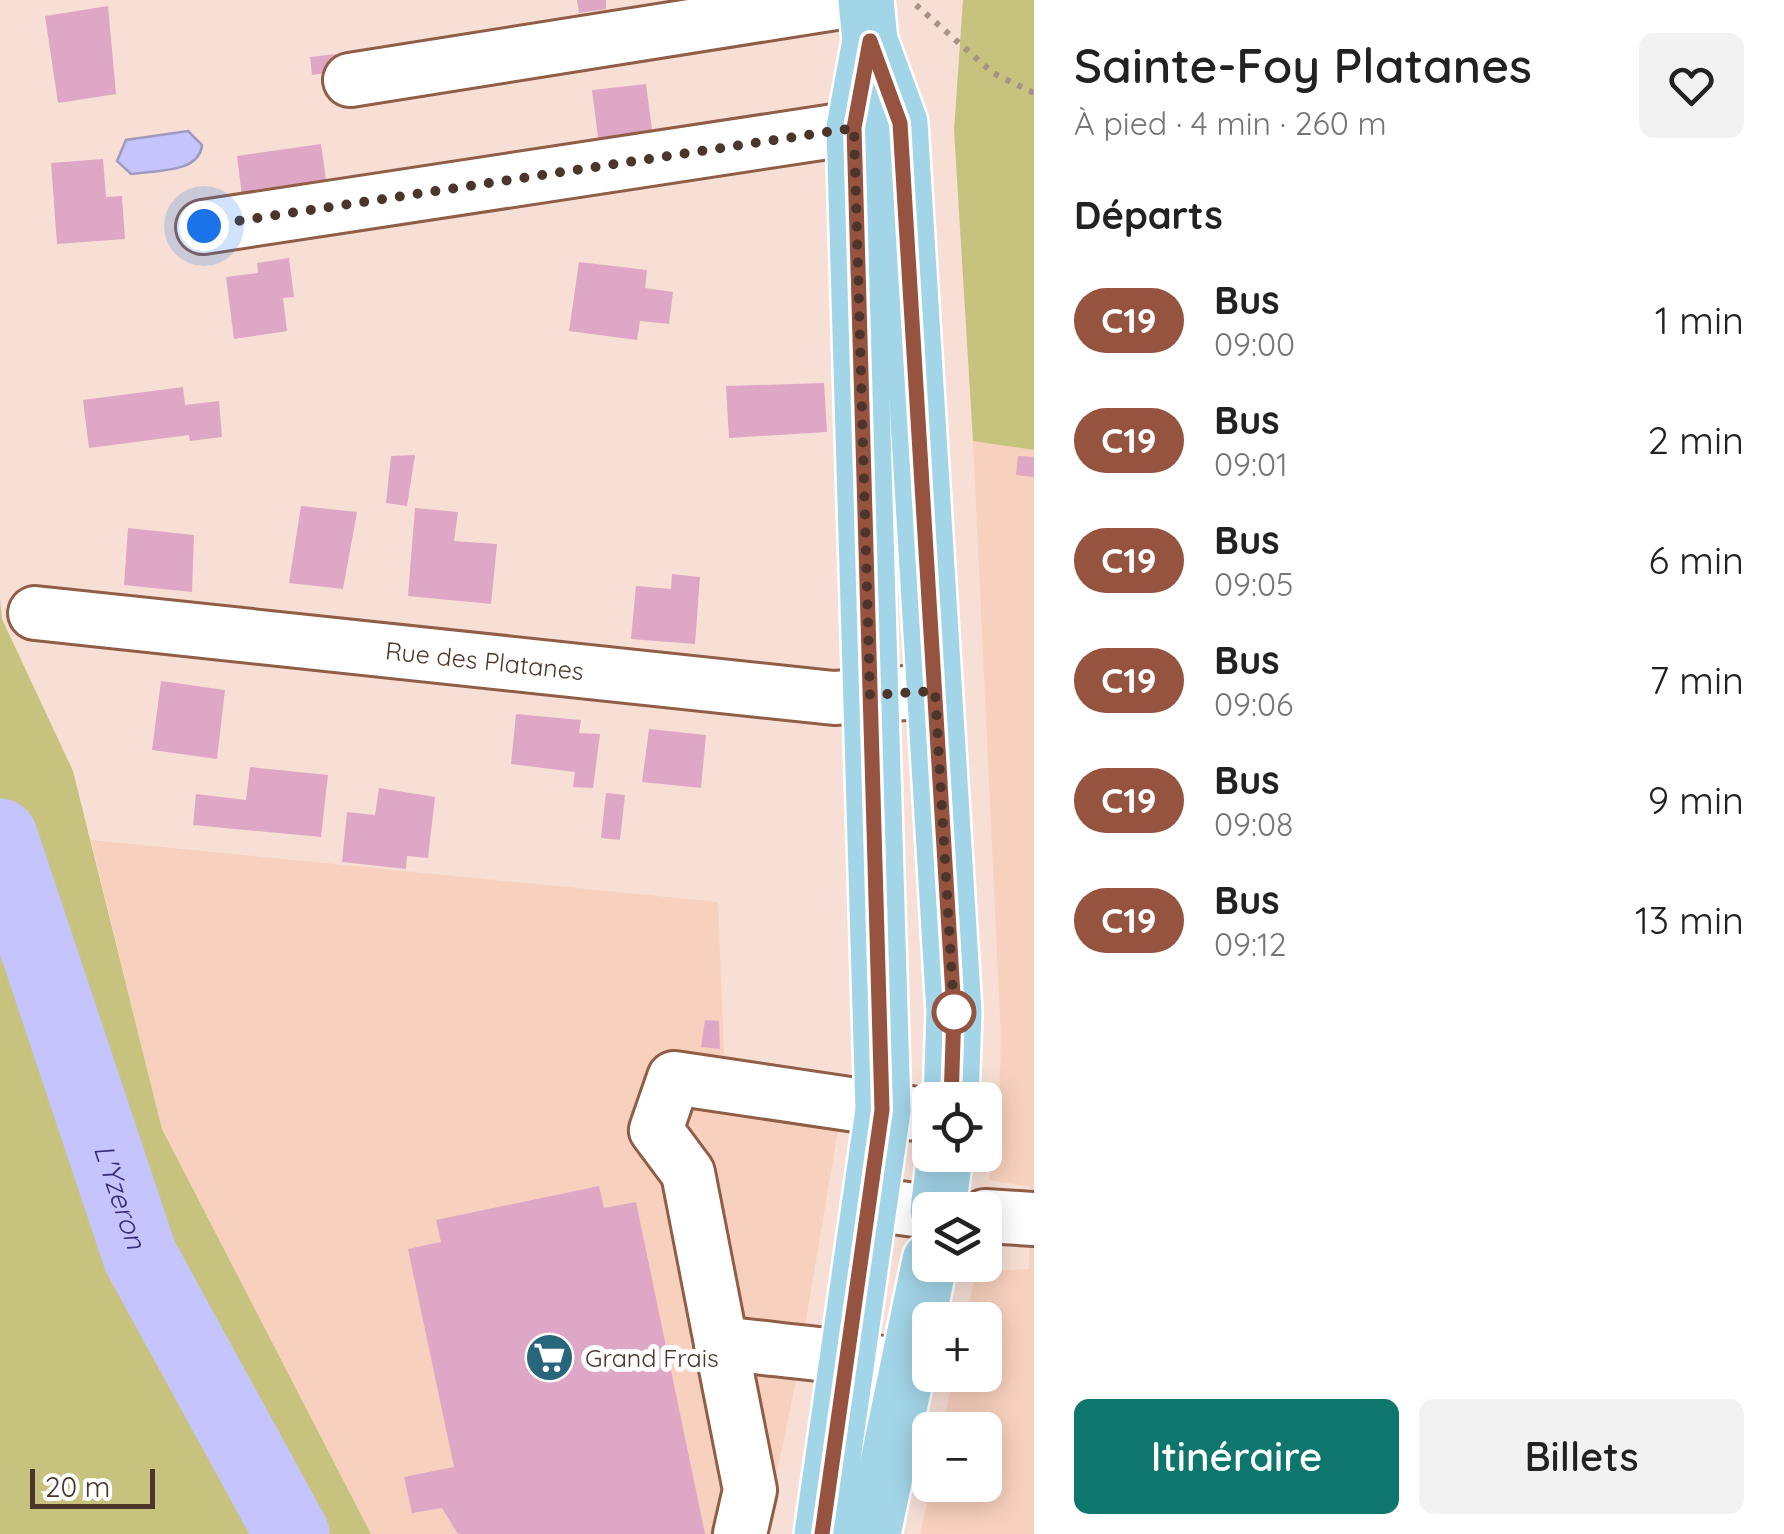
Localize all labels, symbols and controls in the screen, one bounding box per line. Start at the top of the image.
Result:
button: heart [1639,33,1744,138]
text: Sainte-Foy Platanes [1074,35,1532,95]
text: À pied · 4 min · 260 m [1074,103,1387,143]
text: Départs [1074,191,1223,239]
your location [179,201,229,251]
text: Bus [1214,276,1280,324]
text: 1 min [1655,296,1744,344]
text: C19 [1101,298,1157,342]
text: 09:00 [1214,324,1295,364]
text: Bus [1214,396,1280,444]
text: 2 min [1648,416,1744,464]
text: C19 [1101,418,1157,462]
text: 09:01 [1214,444,1288,484]
text: Bus [1214,516,1280,564]
text: 6 min [1648,536,1744,584]
text: C19 [1101,538,1157,582]
text: 09:05 [1214,564,1293,604]
street label: Rue des Platanes [384,634,585,686]
text: Bus [1214,636,1280,684]
text: 7 min [1649,656,1744,704]
text: C19 [1101,658,1157,702]
text: 09:06 [1214,684,1293,724]
text: Bus [1214,756,1280,804]
text: 9 min [1648,776,1744,824]
text: C19 [1101,778,1157,822]
text: 09:08 [1214,804,1293,844]
text: Bus [1214,876,1280,924]
text: 13 min [1635,896,1744,944]
text: C19 [1101,898,1157,942]
text: 09:12 [1214,924,1286,964]
unlabelled marker [933,991,975,1033]
map controls [912,1082,1002,1502]
button: locate [912,1082,1002,1172]
water label: L'Yzeron [87,1140,155,1254]
button: layers [912,1192,1002,1282]
button: + [912,1302,1002,1392]
supermarket icon: Grand Frais [524,1332,576,1384]
place label: Grand Frais [585,1342,719,1373]
button: Itinéraire [1074,1399,1399,1514]
button: Billets [1419,1399,1744,1514]
button: − [912,1412,1002,1502]
scale bar [30,1464,155,1508]
text: 20 m [45,1469,110,1504]

